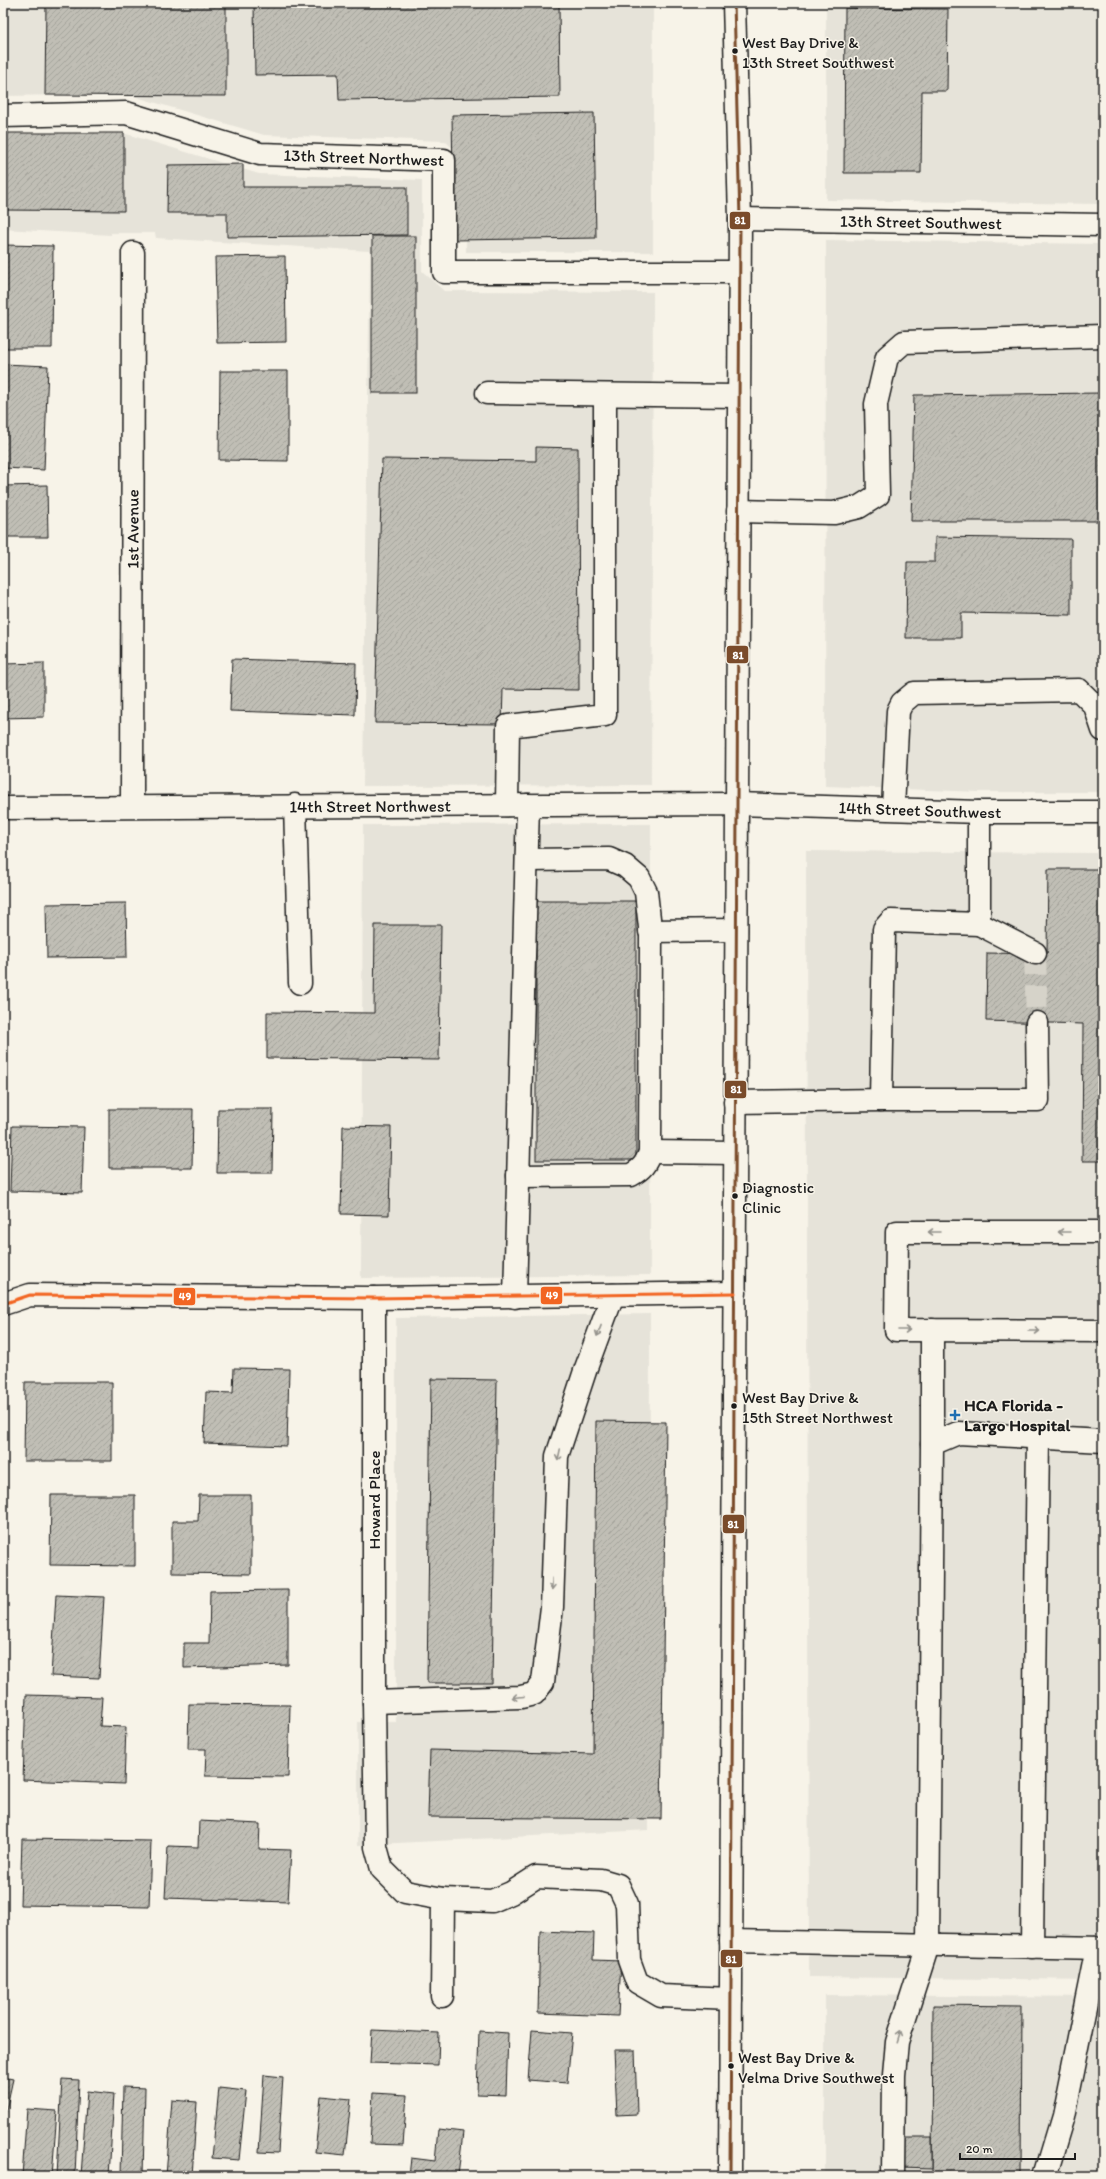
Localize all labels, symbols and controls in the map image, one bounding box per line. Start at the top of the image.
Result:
place label: West Bay Drive & 13th Street Southwest [742,33,894,72]
marker: West Bay Drive & 13th Street Southwest [730,46,740,56]
street label: 13th Street Northwest [283,145,445,170]
line badge: 81 [729,211,751,230]
street label: 13th Street Southwest [840,211,1002,233]
text: 81 [734,214,746,227]
street label: 1st Avenue [122,489,143,569]
line badge: 81 [726,645,749,664]
text: 81 [732,649,744,662]
street label: 14th Street Northwest [289,796,452,816]
street label: 14th Street Southwest [838,797,1001,822]
line badge: 81 [724,1080,747,1099]
text: 81 [730,1083,742,1096]
place label: Diagnostic Clinic [742,1178,814,1217]
marker: Diagnostic Clinic [730,1191,740,1201]
one-way arrow [928,1228,941,1236]
one-way arrow [1058,1228,1071,1236]
line badge: 49 [540,1286,563,1305]
line badge: 49 [173,1287,196,1306]
text: 49 [546,1289,558,1302]
text: 49 [179,1290,191,1303]
one-way arrow [595,1325,603,1337]
one-way arrow [897,1326,910,1334]
one-way arrow [1027,1327,1040,1335]
place label: West Bay Drive & 15th Street Northwest [742,1388,893,1427]
place label: HCA Florida - Largo Hospital [964,1395,1070,1436]
marker: West Bay Drive & 15th Street Northwest [729,1401,739,1411]
marker: HCA Florida - Largo Hospital [949,1409,961,1421]
one-way arrow [554,1448,562,1461]
street label: Howard Place [364,1450,384,1550]
line badge: 81 [722,1514,745,1534]
text: 81 [727,1518,739,1531]
one-way arrow [549,1577,556,1590]
one-way arrow [512,1693,525,1700]
line badge: 81 [720,1949,743,1968]
text: 81 [725,1953,737,1966]
one-way arrow [896,2030,903,2043]
place label: West Bay Drive & Velma Drive Southwest [738,2048,895,2087]
marker: West Bay Drive & Velma Drive Southwest [726,2061,736,2071]
scale bar [960,2135,1075,2161]
text: 20 m [966,2142,993,2156]

